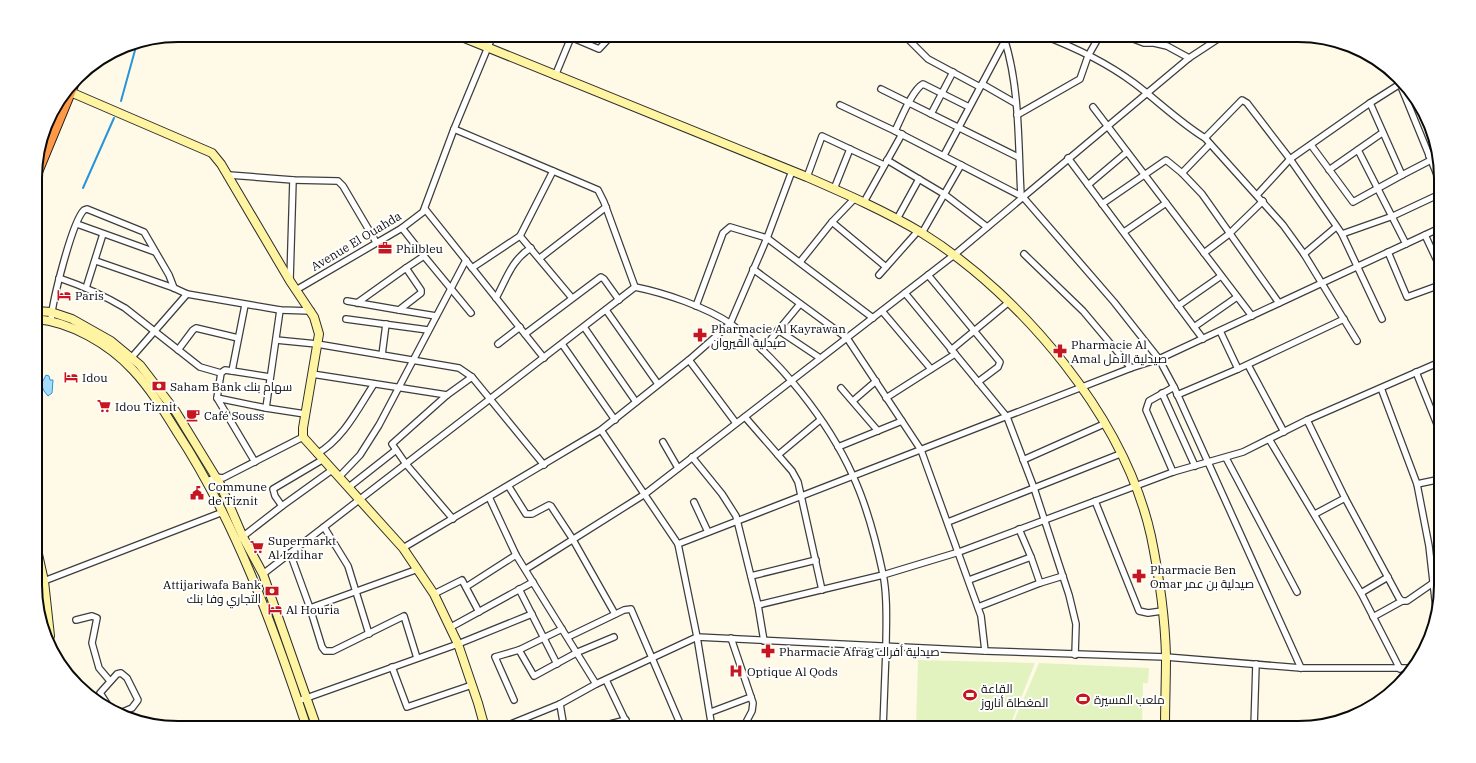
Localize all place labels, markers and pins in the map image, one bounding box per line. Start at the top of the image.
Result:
office icon: Philbleu [377,240,393,256]
place label: Philbleu [396,241,444,256]
hotel icon: Paris [56,287,72,303]
place label: Paris [75,288,104,303]
place label: Pharmacie Al Kayrawan صيدلية القيروان [711,321,846,350]
pharmacy icon: Pharmacie Al Kayrawan صيدلية القيروان [692,327,708,343]
place label: Pharmacie Al Amal صيدلية الأمل [1071,337,1167,366]
pharmacy icon: Pharmacie Al Amal صيدلية الأمل [1052,343,1068,359]
hotel icon: Idou [63,369,79,385]
place label: Idou [82,370,108,385]
bank icon: Saham Bank سهام بنك [151,378,167,394]
place label: Saham Bank سهام بنك [170,379,292,395]
supermarket icon: Idou Tiznit [96,398,112,414]
place label: Idou Tiznit [115,399,177,414]
cafe icon: Café Souss [185,407,201,423]
place label: Café Souss [204,408,264,423]
place label: Commune de Tiznit [208,479,267,508]
public building icon: Commune de Tiznit [189,485,205,501]
place label: Supermarkt Al Izdihar [268,533,336,562]
supermarket icon: Supermarkt Al Izdihar [249,539,265,555]
place label: Pharmacie Ben Omar صيدلية بن عمر [1150,562,1254,591]
pharmacy icon: Pharmacie Ben Omar صيدلية بن عمر [1131,568,1147,584]
place label: Attijariwafa Bank التجاري وفا بنك [163,577,261,609]
bank icon: Attijariwafa Bank التجاري وفا بنك [264,583,280,599]
hotel icon: Al Houria [267,601,283,617]
place label: Al Houria [286,602,340,617]
pharmacy icon: Pharmacie Afrag صيدلية أفراك [760,643,776,659]
place label: Pharmacie Afrag صيدلية أفراك [779,644,940,659]
hospital icon: Optique Al Qods [728,663,744,679]
place label: Optique Al Qods [747,664,838,679]
place label: القاعة المغطاة أناروز [980,681,1048,710]
sports icon: القاعة المغطاة أناروز [962,687,978,703]
sports icon: ملعب المسيرة [1075,691,1091,707]
place label: ملعب المسيرة [1094,692,1165,707]

